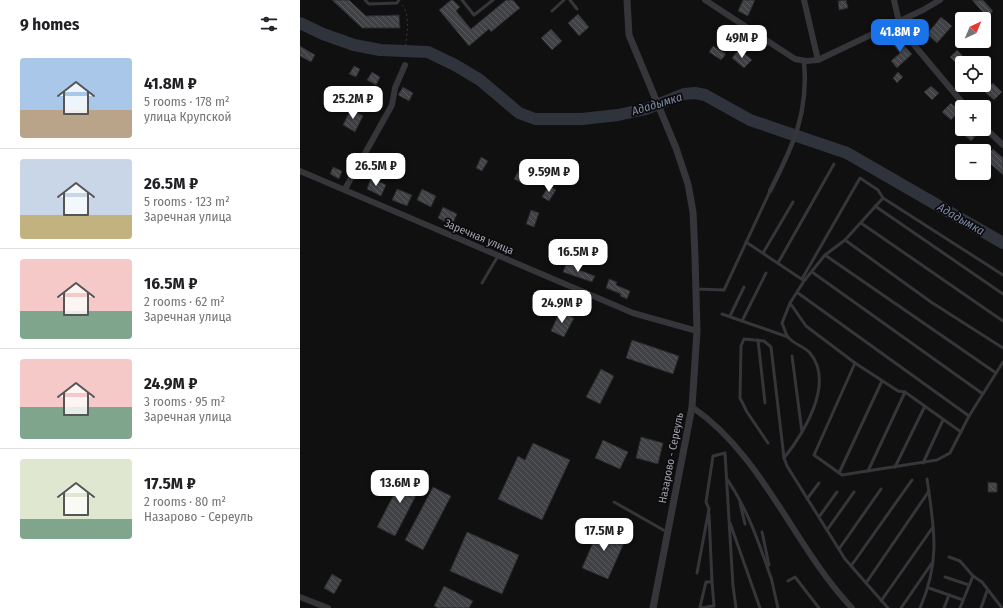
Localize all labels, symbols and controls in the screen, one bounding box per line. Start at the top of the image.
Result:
north arrow [955,12,991,48]
map controls [955,12,991,180]
icon: filters [258,13,280,35]
text: 9 homes [20,14,79,35]
pin: 41.8M ₽ [863,19,937,53]
text: 41.8M ₽ [880,24,920,39]
pin: 49M ₽ [714,25,770,59]
text: 49M ₽ [726,30,758,45]
button: locate [955,56,991,92]
text: 41.8M ₽ [144,73,197,94]
icon: home [52,74,100,122]
pin: 25.2M ₽ [316,86,390,120]
water label: Ададымка [629,90,684,119]
text: 25.2M ₽ [333,91,373,106]
text: 5 rooms · 178 m² [144,94,230,109]
button: + [955,100,991,136]
text: улица Крупской [144,109,231,124]
button: − [955,144,991,180]
pin: 26.5M ₽ [339,153,413,187]
text: 26.5M ₽ [355,158,397,173]
pin: 9.59M ₽ [512,159,586,193]
text: 9.59M ₽ [528,164,570,179]
text: 26.5M ₽ [144,173,198,194]
icon: home [52,175,100,223]
text: 5 rooms · 123 m² [144,194,230,209]
water label: Ададымка [934,199,987,238]
text: Заречная улица [144,209,232,224]
street label: Заречная улица [442,217,516,257]
pin: 16.5M ₽ [541,239,615,273]
text: 16.5M ₽ [558,244,598,259]
text: 16.5M ₽ [144,273,197,294]
icon: home [52,275,100,323]
pin: 24.9M ₽ [525,290,599,324]
text: 2 rooms · 62 m² [144,294,225,309]
text: 24.9M ₽ [542,295,582,310]
text: Заречная улица [144,309,232,324]
text: 24.9M ₽ [144,373,198,394]
icon: home [52,375,100,423]
text: 3 rooms · 95 m² [144,394,225,409]
text: Заречная улица [144,409,232,424]
street label: Назарово - Сереуль [656,412,686,504]
pin: 13.6M ₽ [363,470,437,504]
text: 17.5M ₽ [144,473,196,494]
icon: home [52,475,100,523]
text: 13.6M ₽ [380,475,420,490]
text: 2 rooms · 80 m² [144,494,226,509]
text: Назарово - Сереуль [144,509,253,524]
pin: 17.5M ₽ [567,518,641,552]
text: 17.5M ₽ [584,523,624,538]

